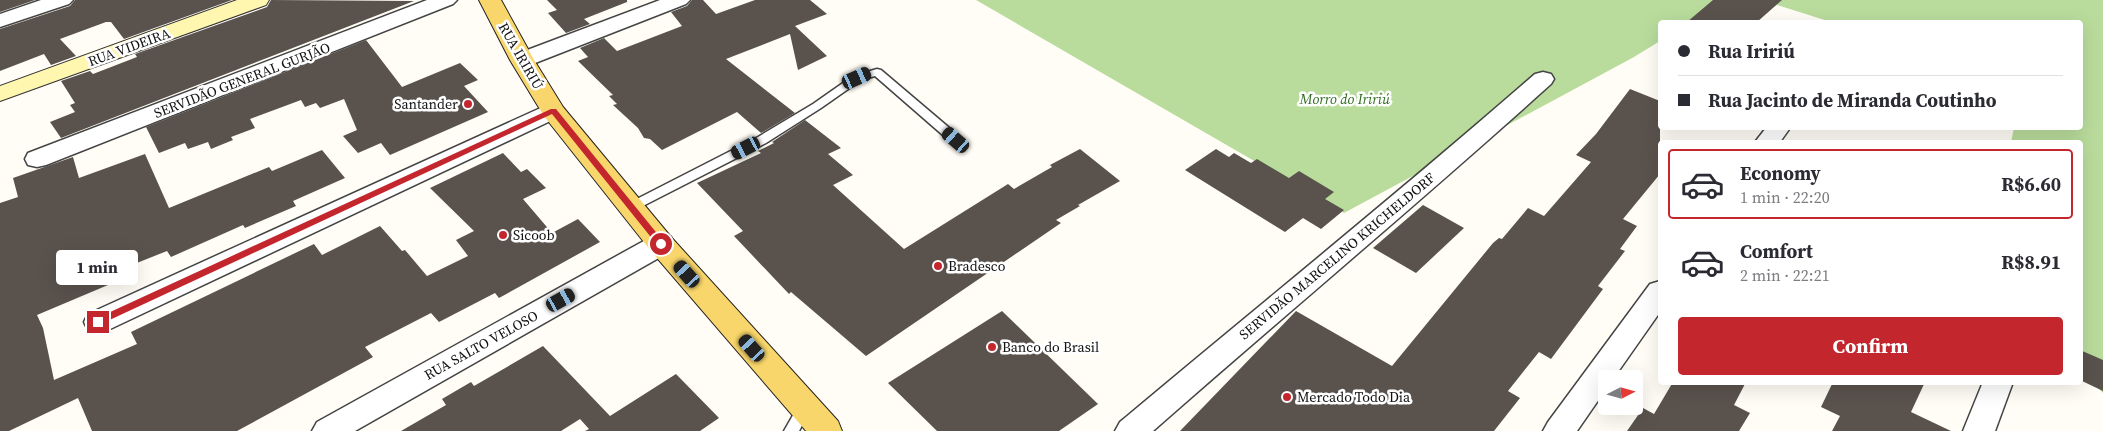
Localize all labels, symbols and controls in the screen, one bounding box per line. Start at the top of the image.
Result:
street label: RUA IRIRIÚ [494,19,548,93]
street label: RUA VIDEIRA [85,23,174,71]
street label: SERVIDÃO GENERAL GURJÃO [151,37,333,123]
text: Rua Iririú [1708,38,1795,64]
car [840,65,873,91]
text: Rua Jacinto de Miranda Coutinho [1708,87,1997,113]
park label: Morro do Iririú [1299,89,1390,109]
place label: Santander [394,94,458,114]
marker: Santander [462,98,474,110]
car [939,124,972,156]
car [729,135,762,161]
text: Economy [1740,160,1821,186]
icon: car [1680,162,1725,207]
street label: SERVIDÃO MARCELINO KRICHELDORF [1235,168,1439,344]
text: R$6.60 [2001,171,2061,197]
text: 1 min · 22:20 [1740,186,1830,208]
place label: Sicoob [513,225,554,245]
marker: Sicoob [497,229,509,241]
route start [650,233,672,255]
text: Comfort [1740,238,1813,264]
icon: car [1680,240,1725,285]
text: R$8.91 [2001,249,2061,275]
callout: 1 min [57,250,139,284]
text: 1 min [76,256,118,278]
place label: Bradesco [948,256,1006,276]
car [671,258,702,290]
marker: Bradesco [932,260,944,272]
text: 2 min · 22:21 [1740,264,1830,286]
car [544,286,577,314]
street label: RUA SALTO VELOSO [420,305,542,385]
route end [87,311,109,333]
button: Confirm [1678,317,2063,375]
car [736,332,767,364]
place label: Banco do Brasil [1002,337,1099,357]
marker: Banco do Brasil [986,341,998,353]
north arrow [1598,370,1642,415]
map controls [1598,370,1643,415]
place label: Mercado Todo Dia [1297,387,1411,407]
marker: Mercado Todo Dia [1281,391,1293,403]

